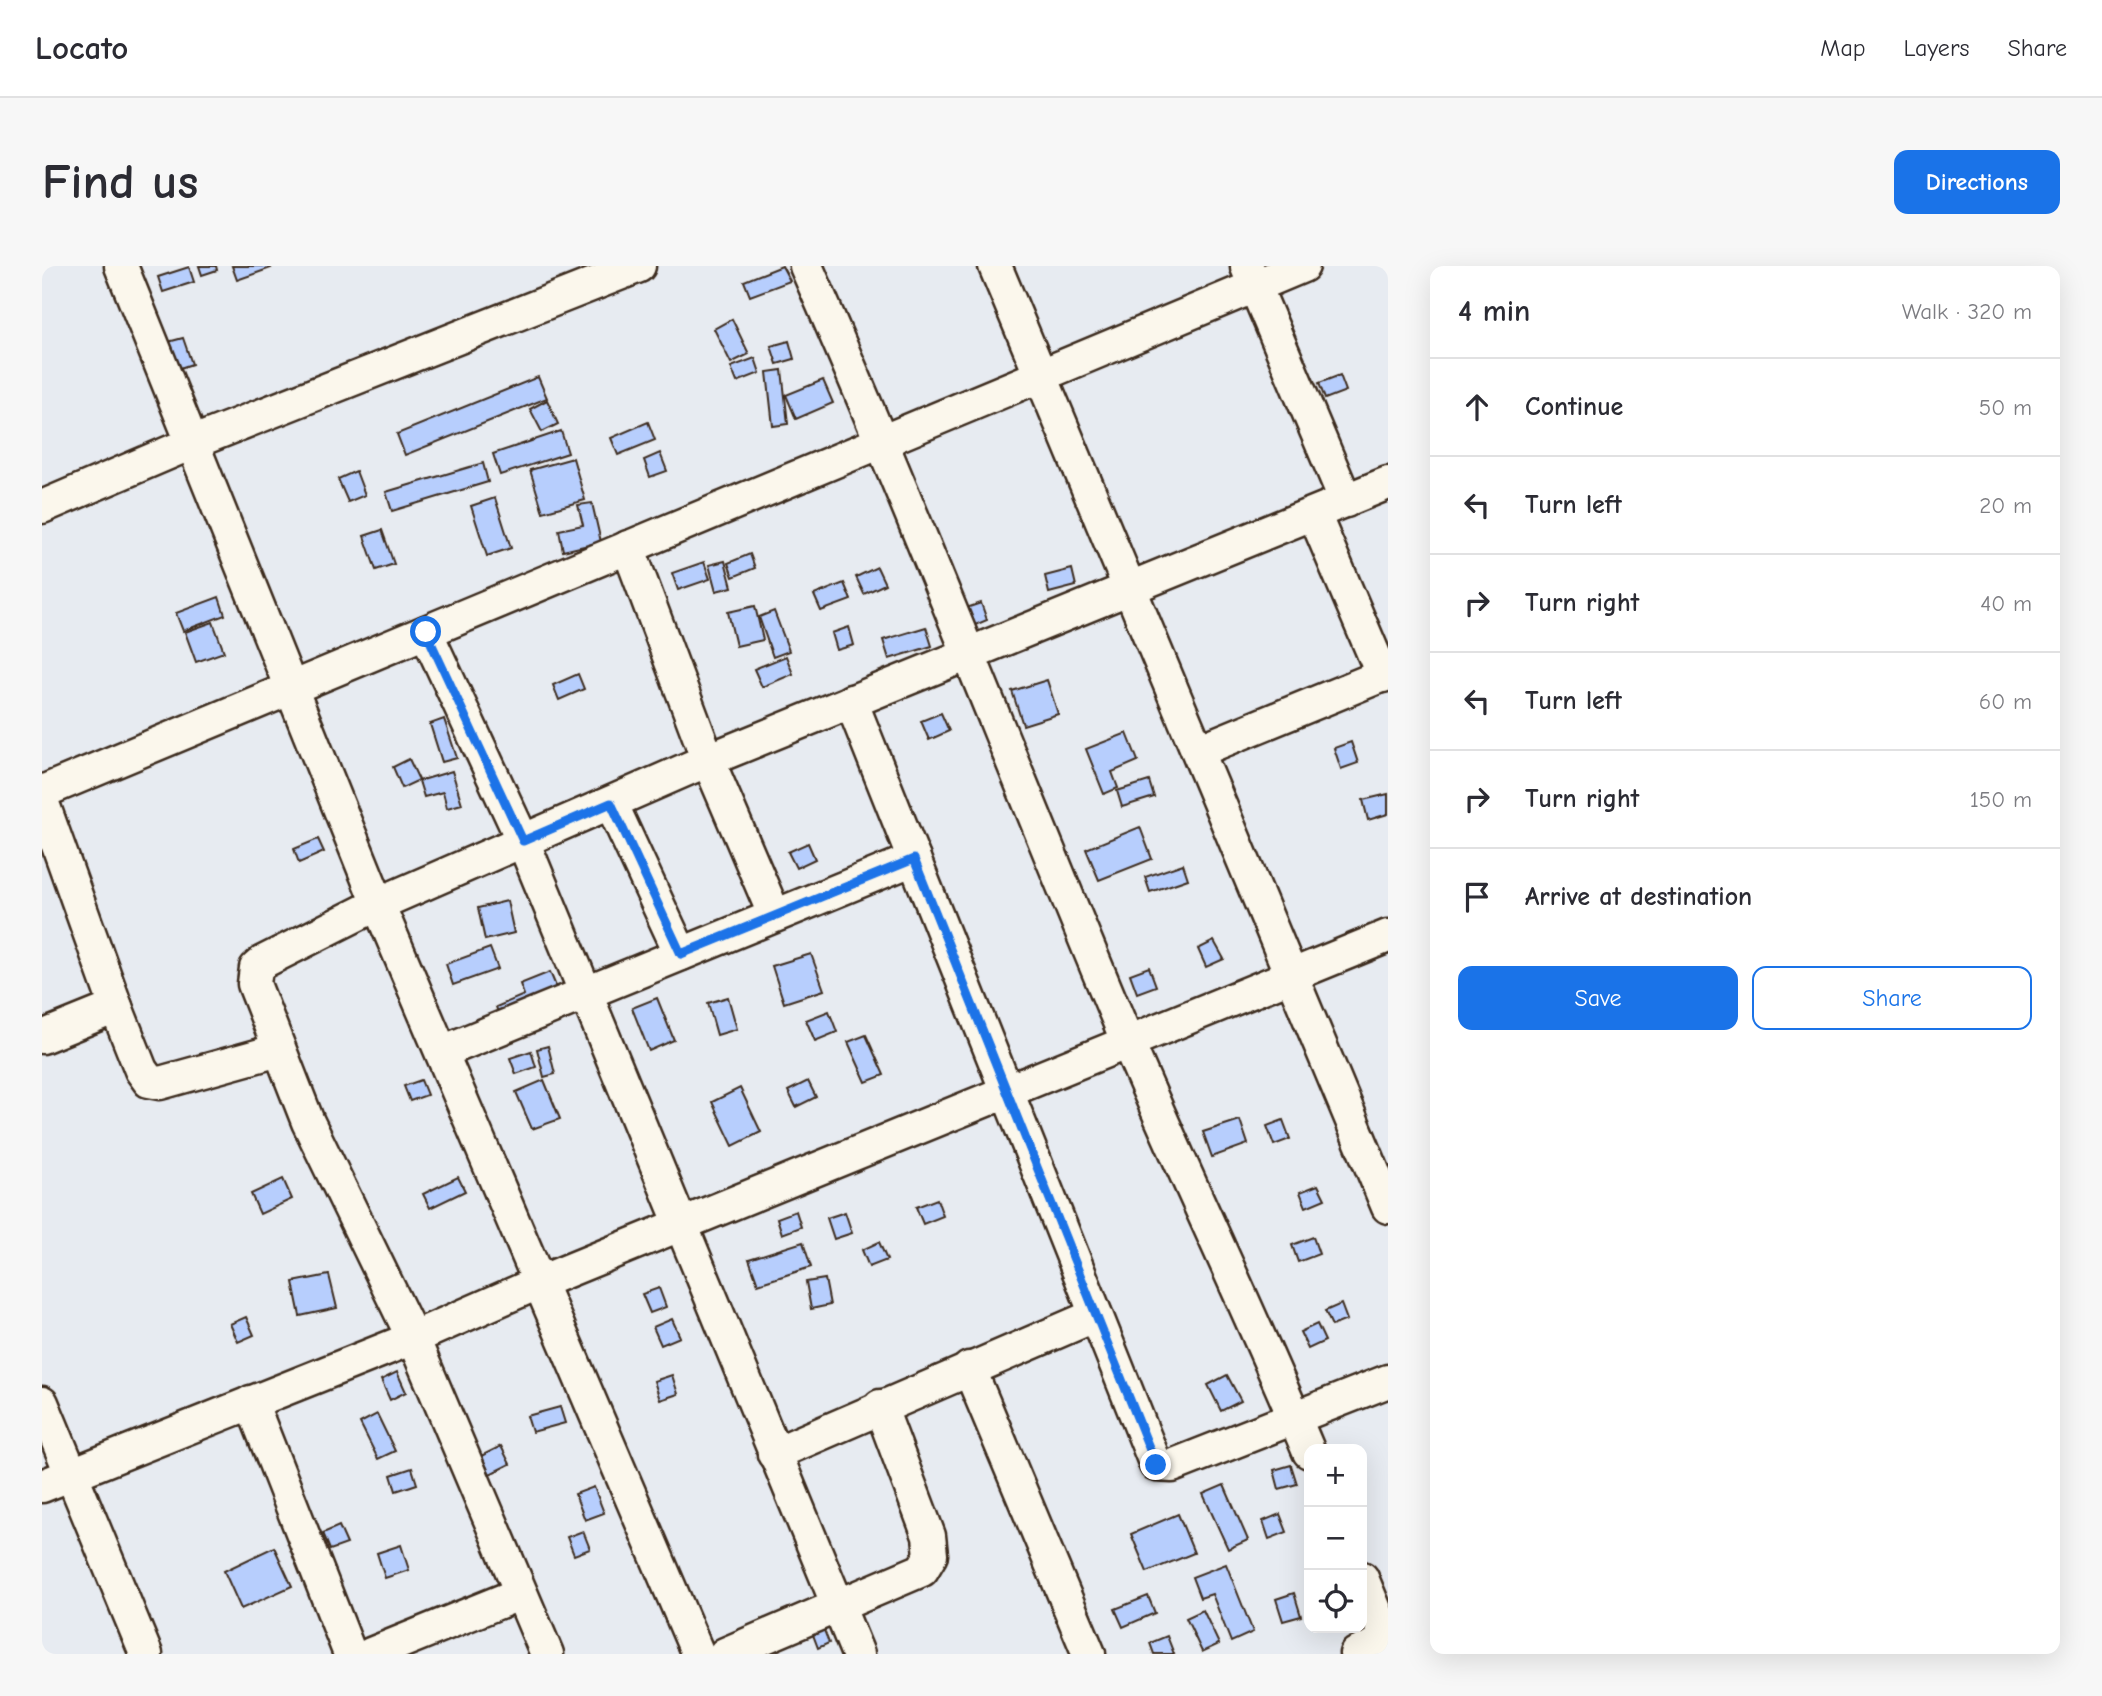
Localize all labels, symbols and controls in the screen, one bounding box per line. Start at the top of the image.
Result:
text: Locato [35,29,128,67]
text: Map [1820,34,1866,62]
text: Layers [1904,34,1969,62]
text: Share [2007,34,2067,62]
button: Directions [1894,150,2060,214]
text: Find us [42,154,198,210]
text: 4 min [1458,294,1530,329]
text: Walk · 320 m [1902,298,2032,325]
icon: ahead [1458,388,1496,426]
text: Continue [1525,392,1623,422]
text: 50 m [1979,394,2032,421]
icon: left [1458,486,1496,524]
text: Turn left [1525,490,1622,520]
text: 20 m [1979,492,2032,519]
icon: right [1458,584,1496,622]
text: Turn right [1525,588,1639,618]
text: 40 m [1980,590,2032,617]
route start [410,616,441,647]
icon: left [1458,682,1496,720]
text: Turn left [1525,686,1622,716]
text: 60 m [1979,688,2032,715]
icon: right [1458,780,1496,818]
text: Turn right [1525,784,1639,814]
text: 150 m [1970,786,2032,813]
icon: arrive [1458,878,1496,916]
text: Arrive at destination [1525,882,1752,912]
button: Save [1458,966,1738,1030]
button: Share [1752,966,2032,1030]
map controls [1304,1444,1367,1633]
button: + [1304,1444,1367,1507]
route end [1140,1449,1171,1480]
button: − [1304,1507,1367,1570]
button: locate [1304,1570,1367,1633]

